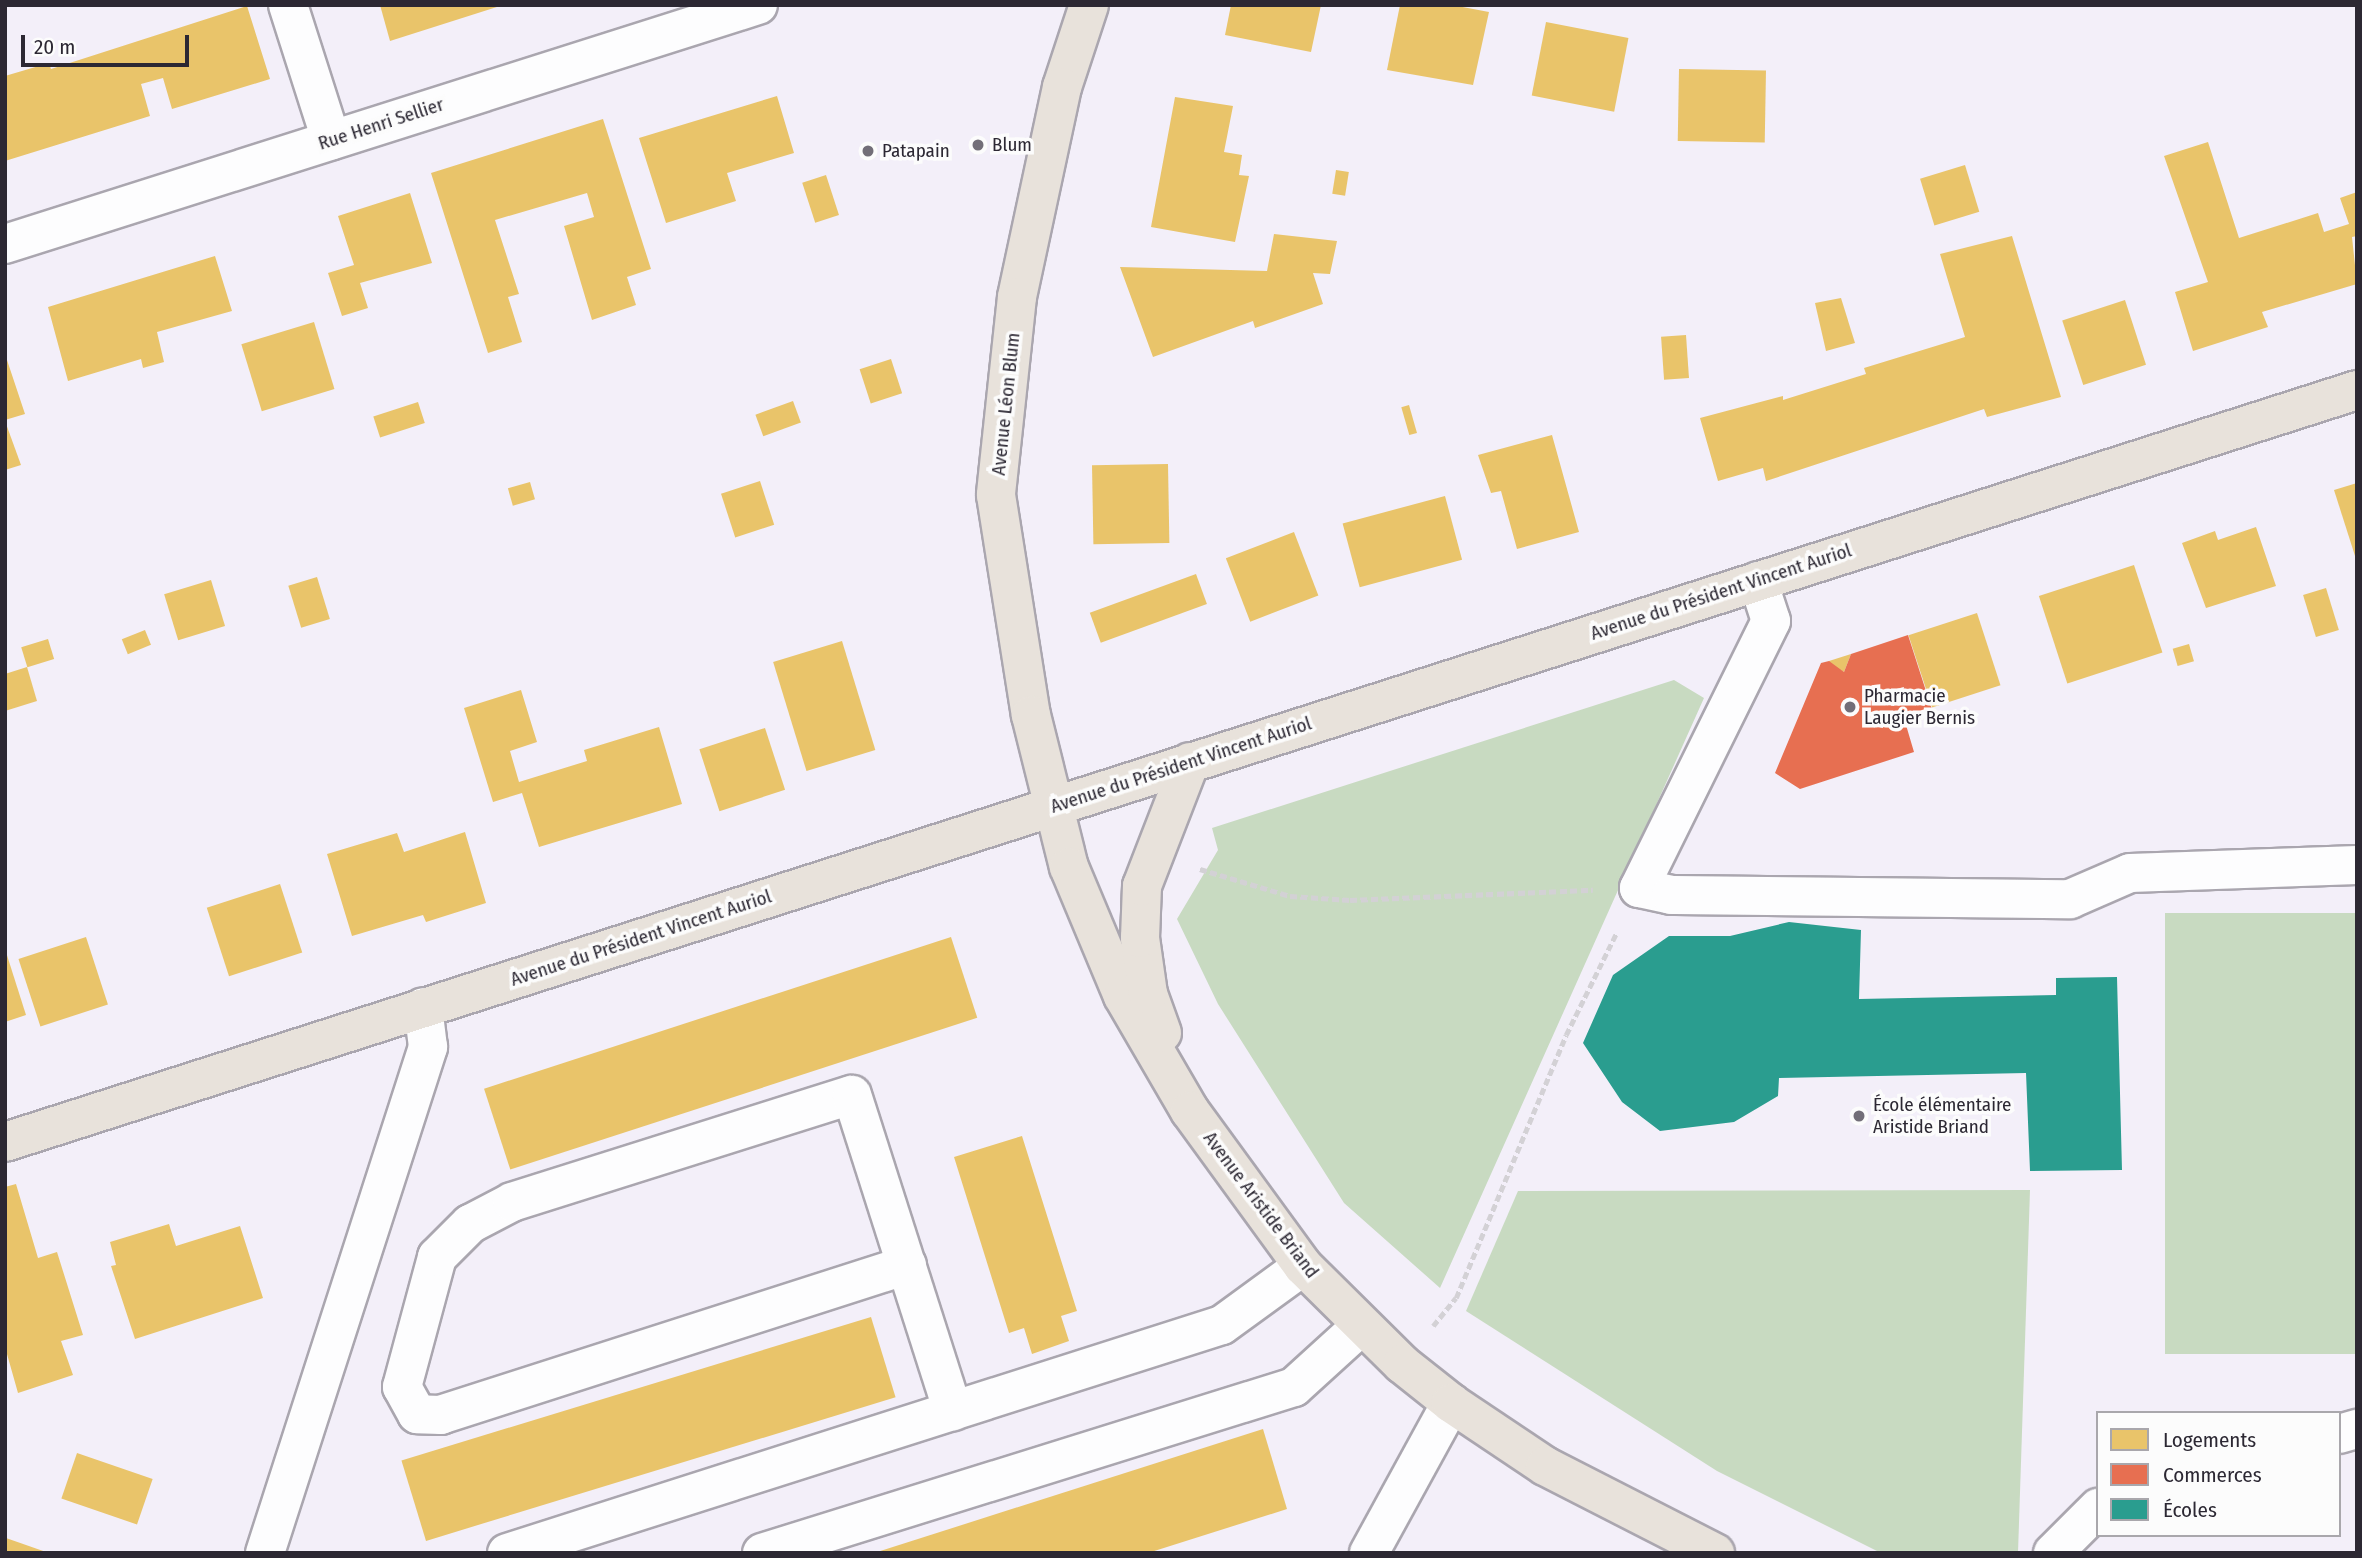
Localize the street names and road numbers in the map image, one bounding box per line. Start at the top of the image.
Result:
street label: Rue Henri Sellier [315,93,447,155]
street label: Avenue Léon Blum [987,332,1025,476]
street label: Avenue du Président Vincent Auriol [1588,539,1854,645]
street label: Avenue du Président Vincent Auriol [1048,712,1314,818]
street label: Avenue du Président Vincent Auriol [508,885,774,991]
street label: Avenue Aristide Briand [1199,1127,1323,1283]

